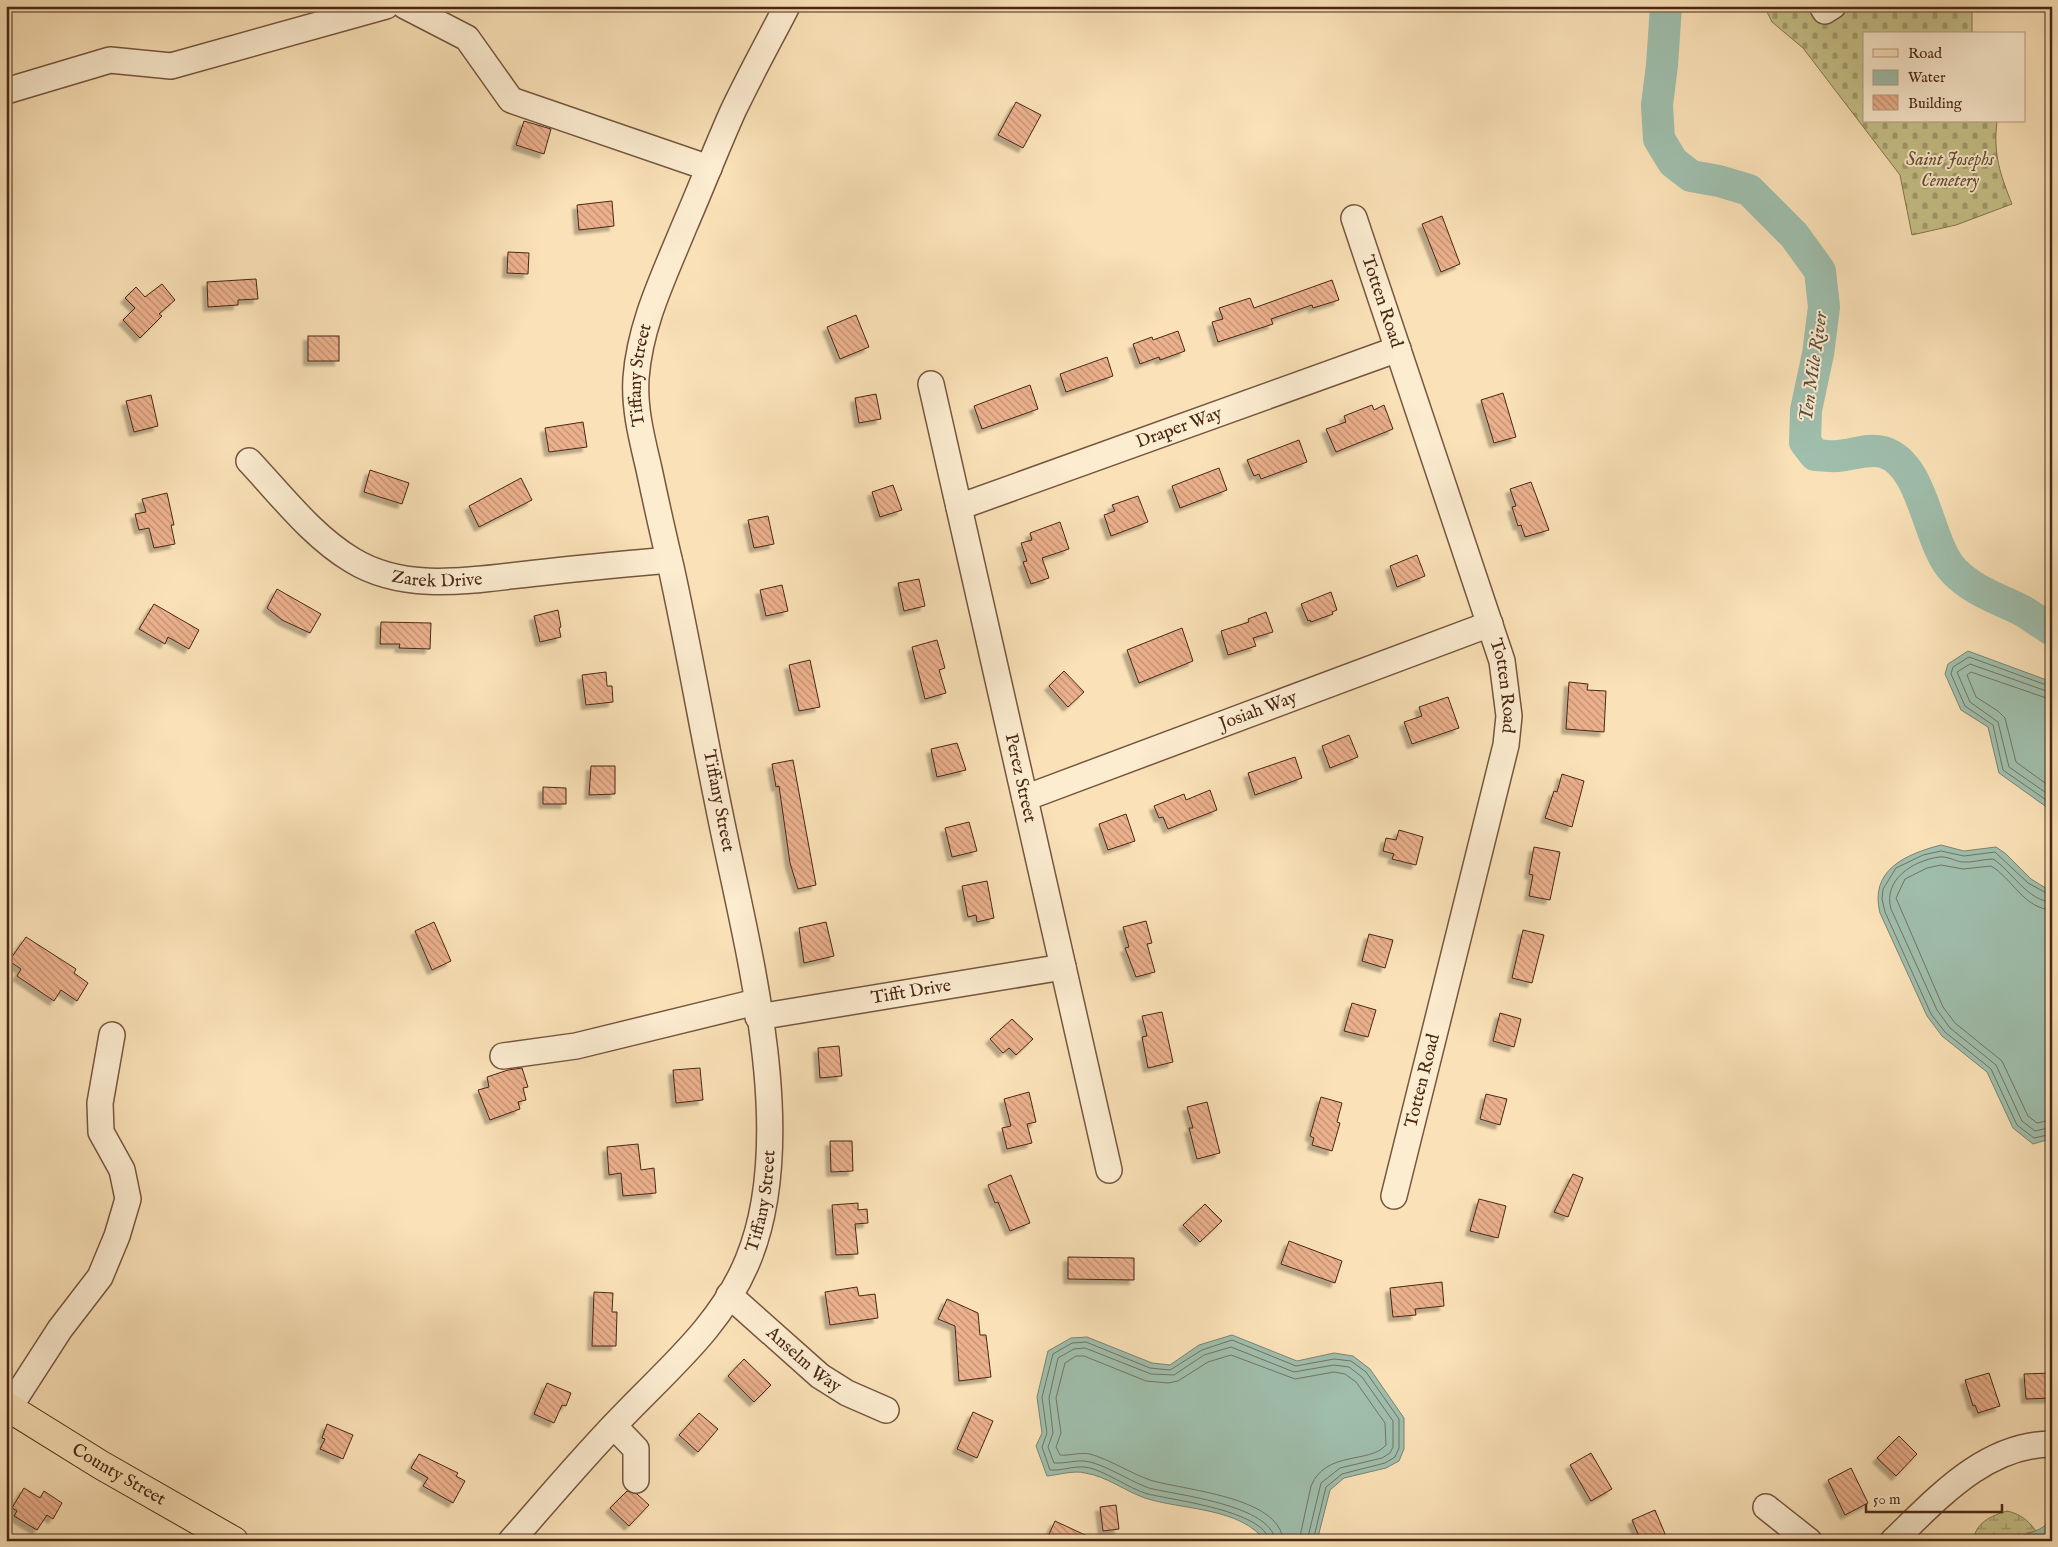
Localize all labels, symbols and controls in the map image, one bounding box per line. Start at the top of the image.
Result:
legend [1863,32,2026,122]
text: Road [1908,44,1943,63]
text: Water [1908,68,1946,87]
text: Building [1908,94,1963,113]
park label: Saint Josephs Cemetery [1906,149,1995,193]
street label: Totten Road [1356,252,1408,351]
water label: Ten Mile River [1794,309,1834,424]
street label: Tiffany Street [624,321,657,428]
street label: Draper Way [1133,402,1226,454]
street label: Zarek Drive [390,565,483,593]
street label: Totten Road [1484,635,1520,735]
street label: Josiah Way [1214,686,1301,737]
street label: Perez Street [999,731,1041,825]
street label: Tiffany Street [697,748,739,854]
street label: Tifft Drive [869,974,953,1010]
street label: Totten Road [1400,1031,1446,1130]
street label: Tiffany Street [740,1150,781,1255]
street label: Anselm Way [760,1321,846,1398]
street label: County Street [67,1438,170,1511]
scale bar [1866,1482,2002,1514]
text: 50 m [1873,1490,1901,1509]

